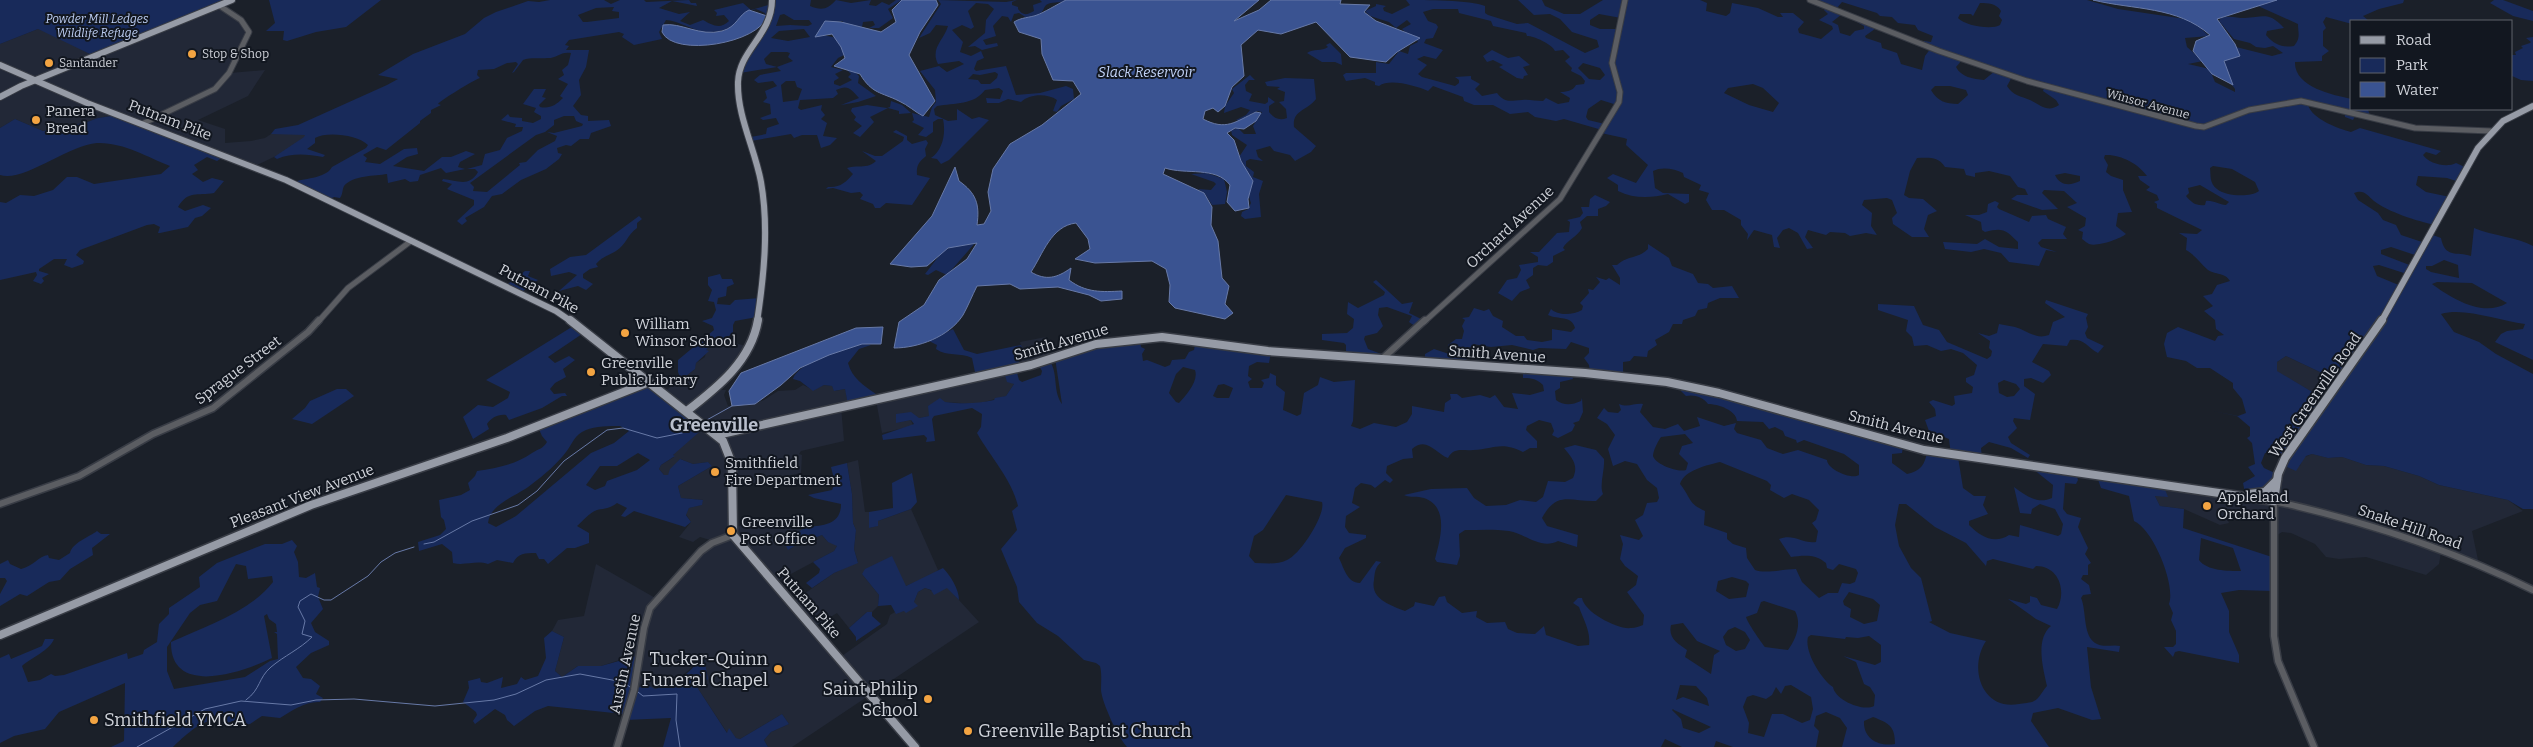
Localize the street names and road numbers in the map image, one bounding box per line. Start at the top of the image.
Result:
street label: Winsor Avenue [2105,86,2191,122]
street label: Putnam Pike [126,96,214,144]
street label: Orchard Avenue [1463,182,1557,272]
street label: Putnam Pike [496,260,582,318]
street label: Smith Avenue [1012,320,1110,364]
street label: West Greenville Road [2265,329,2365,461]
street label: Sprague Street [191,331,285,408]
street label: Smith Avenue [1448,342,1546,366]
street label: Smith Avenue [1846,406,1946,448]
street label: Pleasant View Avenue [228,460,376,532]
street label: Snake Hill Road [2356,501,2464,553]
street label: Putnam Pike [773,564,845,642]
street label: Austin Avenue [606,612,644,716]

